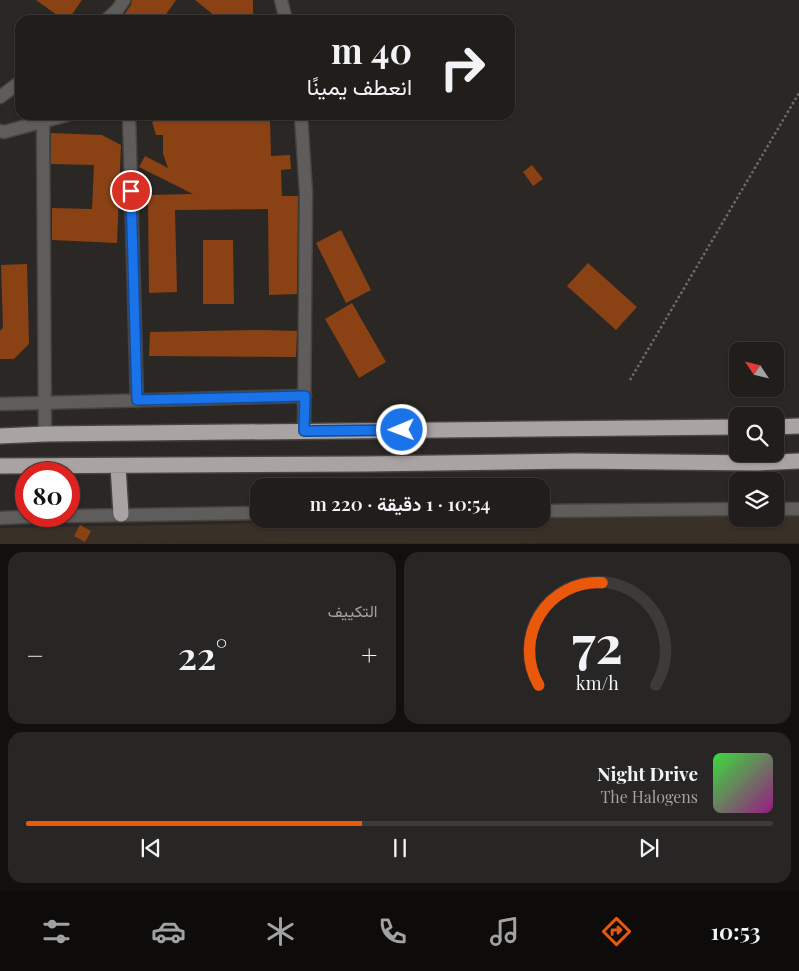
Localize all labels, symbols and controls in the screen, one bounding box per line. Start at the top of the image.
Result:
text: 40 m [331,26,412,73]
icon: right [430,35,495,100]
text: انعطف يمينًا [307,71,412,101]
pin [110,170,152,212]
icon: arrive [117,177,145,205]
north arrow [729,342,784,398]
map controls [729,342,784,527]
position arrow [375,403,427,455]
button: search [729,407,784,462]
speed limit sign: 80 [15,462,80,527]
button: layers [729,472,784,527]
text: 10:54 · 1 دقيقة · 220 m [310,490,490,516]
text: التكييف [328,600,378,621]
text: 72 [572,608,623,677]
text: 22° [178,629,228,680]
text: − [26,636,44,673]
text: + [361,636,377,673]
text: km/h [576,671,619,694]
text: Night Drive [597,760,698,786]
text: The Halogens [600,786,698,807]
icon: previous [137,834,165,862]
icon: pause [386,834,414,862]
icon: next [635,834,663,862]
icon: filters [39,914,74,949]
icon: car [151,914,186,949]
icon: climate [263,914,298,949]
icon: phone [375,914,410,949]
icon: music [487,914,522,949]
icon: directions [599,914,634,949]
text: 10:53 [711,916,761,946]

